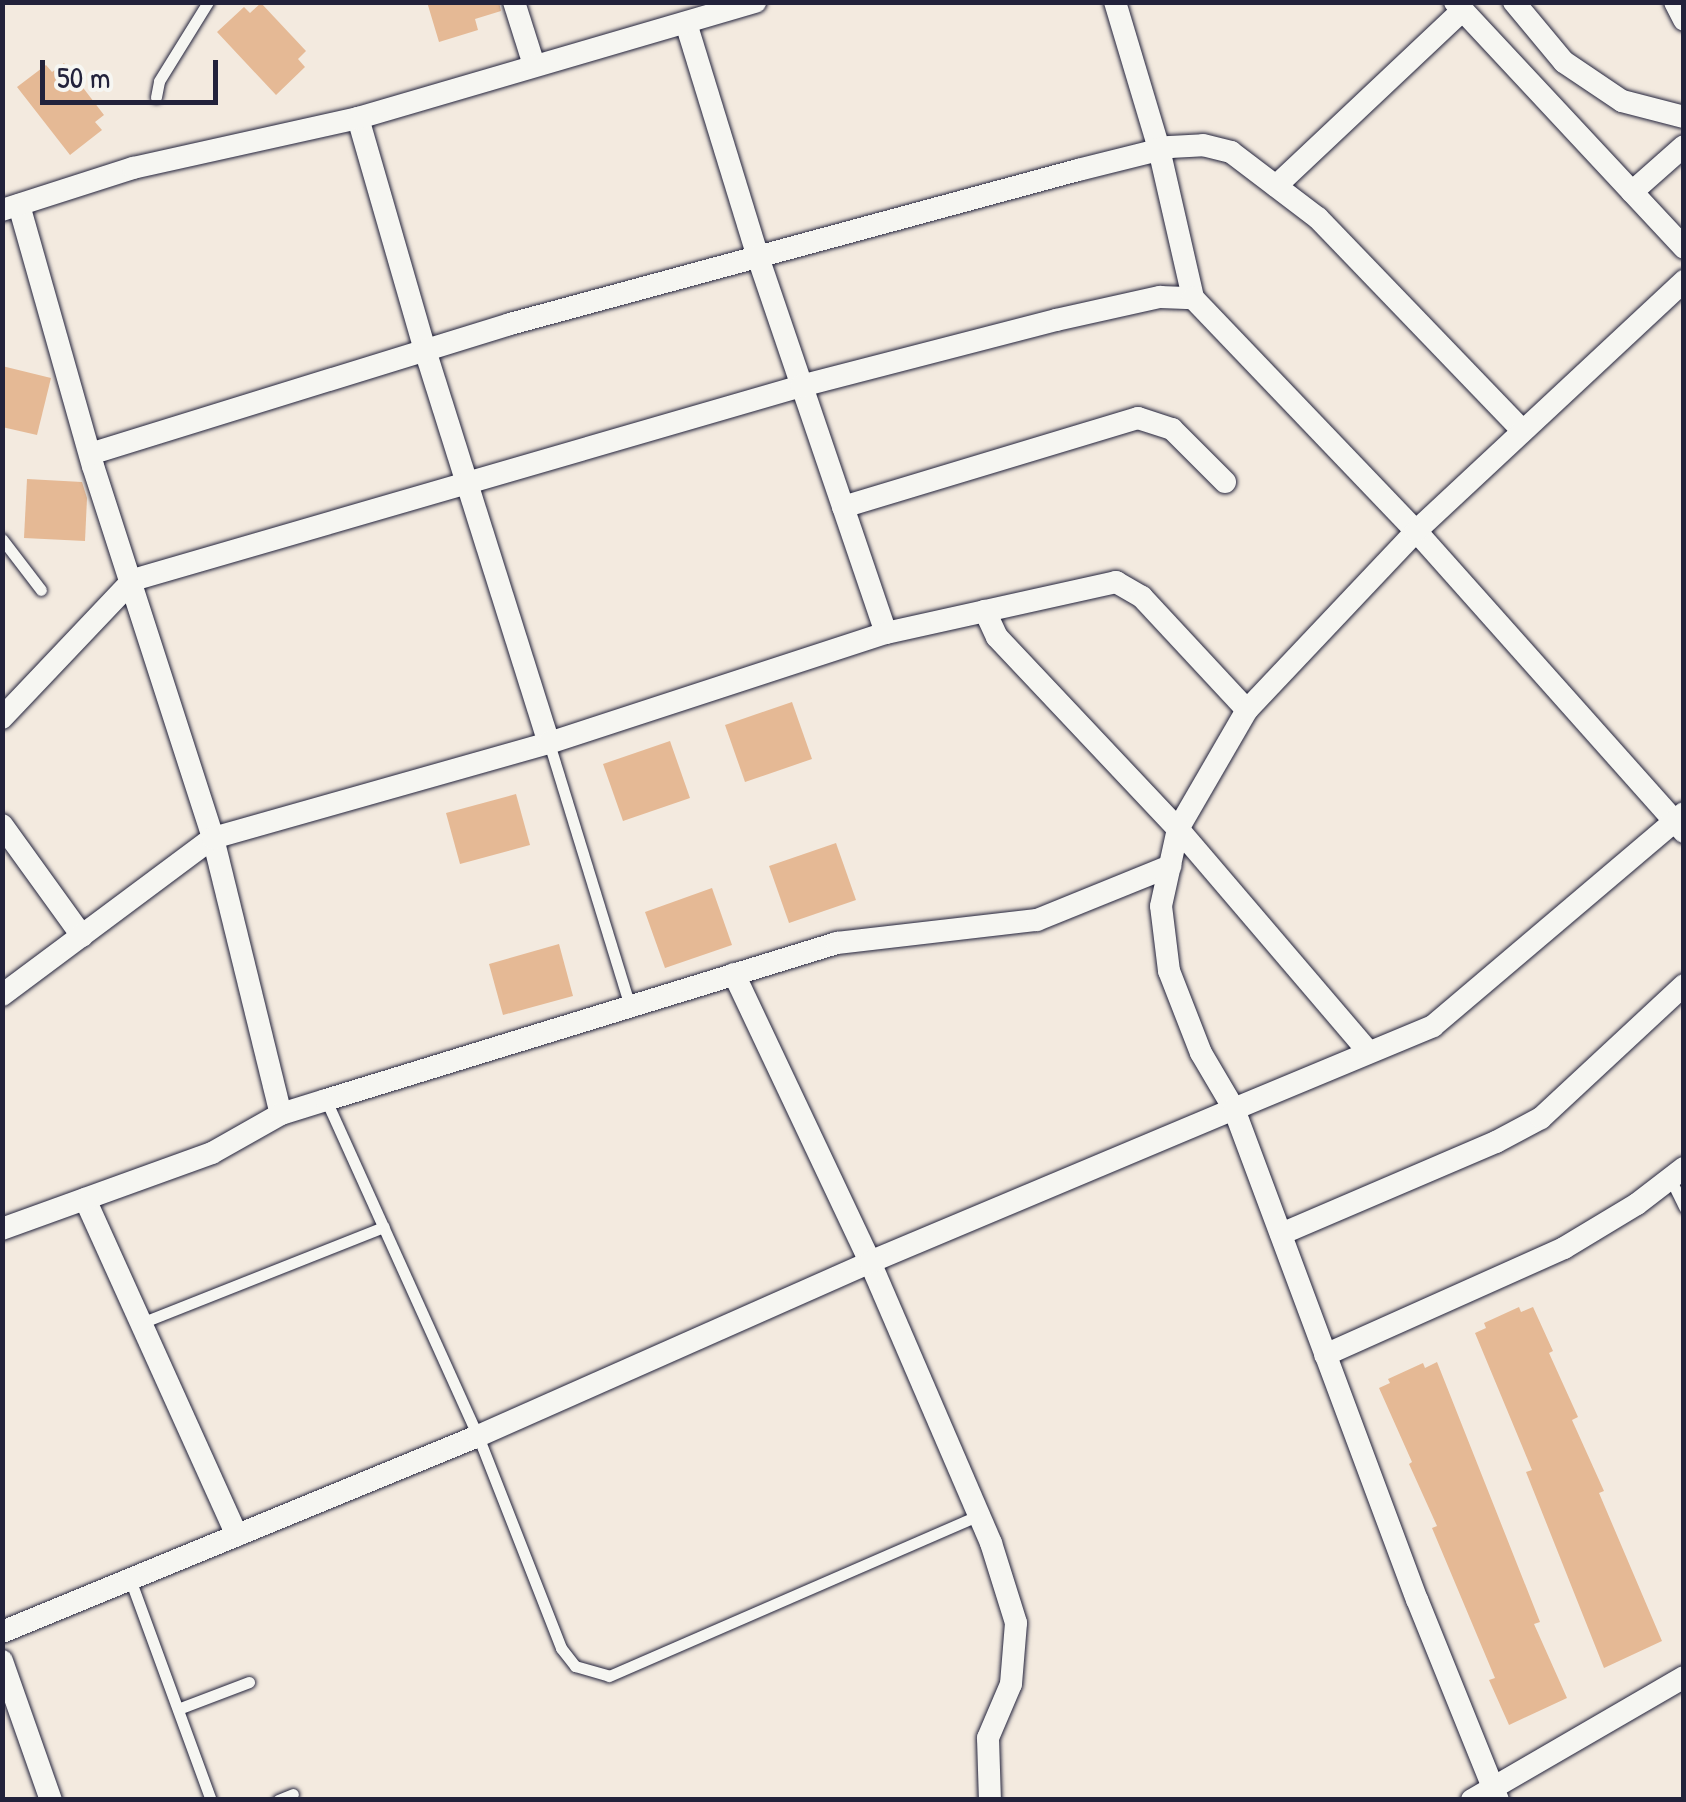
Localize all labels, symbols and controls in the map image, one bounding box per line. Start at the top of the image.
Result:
scale bar [45,40,222,102]
text: 50 m [57,57,110,97]

